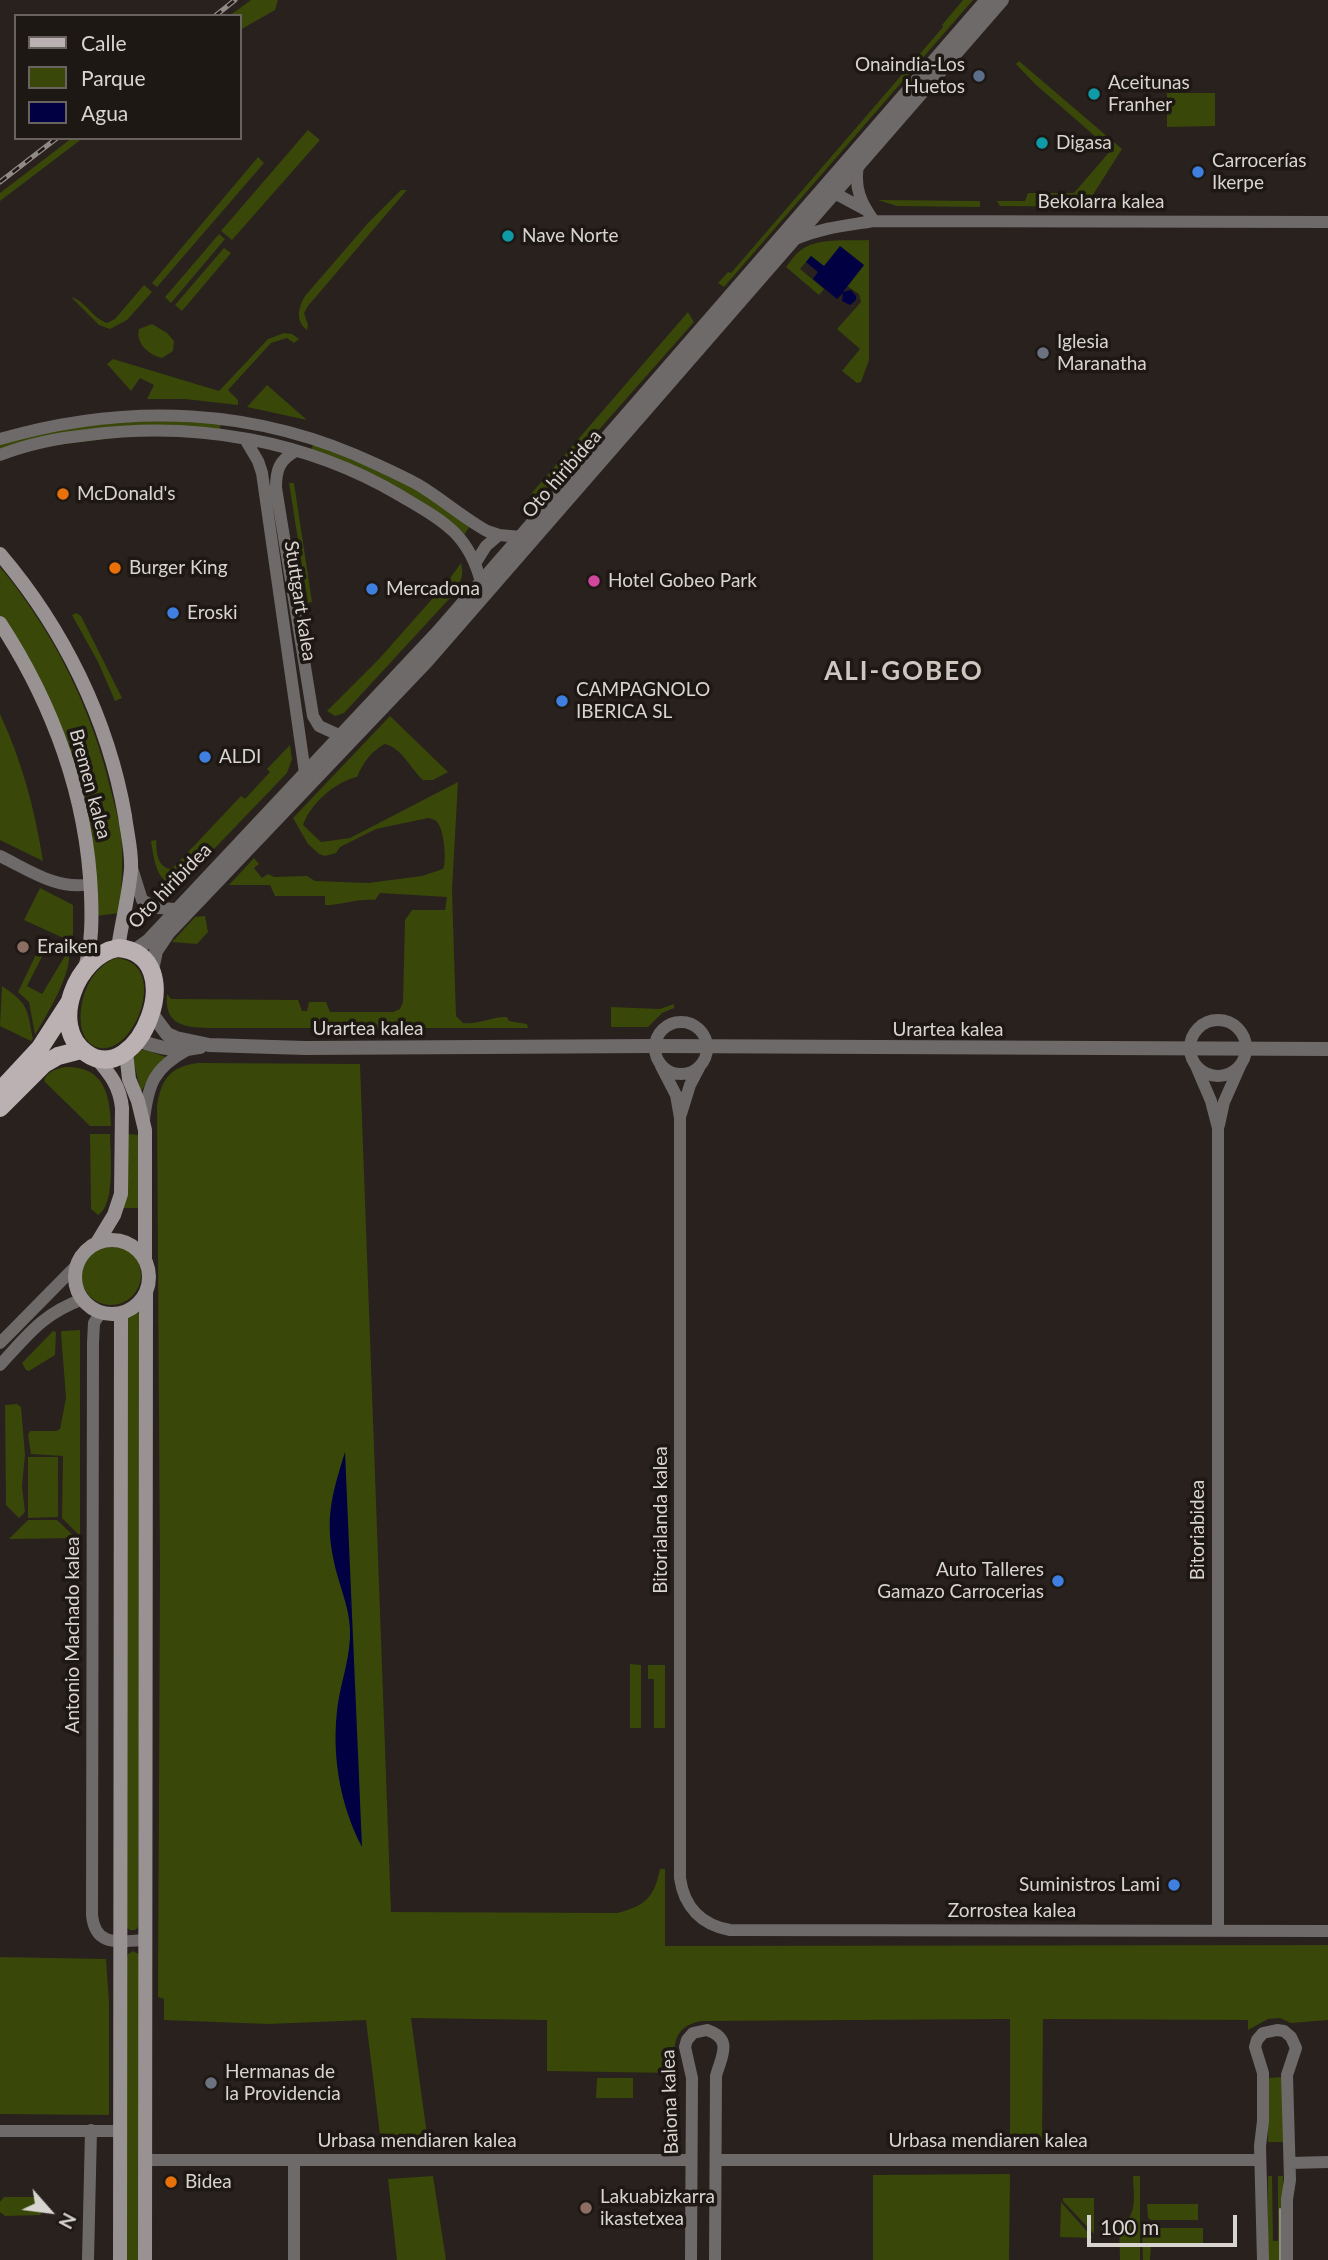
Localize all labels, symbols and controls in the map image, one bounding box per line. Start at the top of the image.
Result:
legend [14,14,242,140]
text: Calle [81,30,126,55]
place label: Onaindia-Los Huetos [855,54,965,98]
text: Parque [81,65,146,90]
marker: Onaindia-Los Huetos [971,68,987,84]
place label: Aceitunas Franher [1108,72,1190,116]
marker: Aceitunas Franher [1086,86,1102,102]
text: Agua [81,100,128,125]
place label: Digasa [1056,132,1112,154]
marker: Digasa [1034,135,1050,151]
place label: Carrocerías Ikerpe [1212,150,1306,194]
marker: Carrocerías Ikerpe [1190,164,1206,180]
street label: Bekolarra kalea [1037,191,1165,213]
place label: Nave Norte [522,225,619,247]
marker: Nave Norte [500,228,516,244]
place label: Iglesia Maranatha [1057,331,1147,375]
marker: Iglesia Maranatha [1035,345,1051,361]
street label: Oto hiribidea [517,425,607,523]
place label: McDonald's [77,483,176,505]
marker: McDonald's [55,486,71,502]
street label: Stuttgart kalea [279,539,321,663]
place label: Burger King [129,557,228,579]
marker: Burger King [107,560,123,576]
place label: Hotel Gobeo Park [608,570,757,592]
marker: Hotel Gobeo Park [586,573,602,589]
place label: Mercadona [386,578,480,600]
marker: Mercadona [364,581,380,597]
place label: Eroski [187,602,237,624]
marker: Eroski [165,605,181,621]
district label: ALI-GOBEO [825,656,983,688]
place label: CAMPAGNOLO IBERICA SL [576,679,710,723]
marker: CAMPAGNOLO IBERICA SL [554,693,570,709]
street label: Bremen kalea [64,727,116,841]
place label: ALDI [219,746,261,768]
marker: ALDI [197,749,213,765]
street label: Oto hiribidea [124,839,216,933]
place label: Eraiken [37,936,98,958]
marker: Eraiken [15,939,31,955]
street label: Urartea kalea [313,1018,423,1040]
street label: Urartea kalea [893,1019,1003,1041]
street label: Bitorialanda kalea [650,1446,672,1594]
street label: Bitoriabidea [1187,1480,1209,1580]
street label: Antonio Machado kalea [62,1537,84,1733]
place label: Auto Talleres Gamazo Carrocerias [877,1559,1044,1603]
marker: Auto Talleres Gamazo Carrocerias [1050,1573,1066,1589]
place label: Suministros Lami [1019,1874,1160,1896]
marker: Suministros Lami [1166,1877,1182,1893]
street label: Zorrostea kalea [948,1900,1076,1922]
street label: Baiona kalea [657,2049,683,2155]
place label: Hermanas de la Providencia [225,2061,341,2105]
marker: Hermanas de la Providencia [203,2075,219,2091]
street label: Urbasa mendiaren kalea [317,2130,517,2152]
street label: Urbasa mendiaren kalea [888,2130,1088,2152]
place label: Bidea [185,2171,232,2193]
marker: Bidea [163,2174,179,2190]
north arrow [14,2176,84,2246]
place label: Lakuabizkarra ikastetxea [600,2186,715,2230]
marker: Lakuabizkarra ikastetxea [578,2200,594,2216]
scale bar [1090,2200,1240,2244]
text: N [54,2209,82,2233]
text: 100 m [1100,2214,1159,2239]

